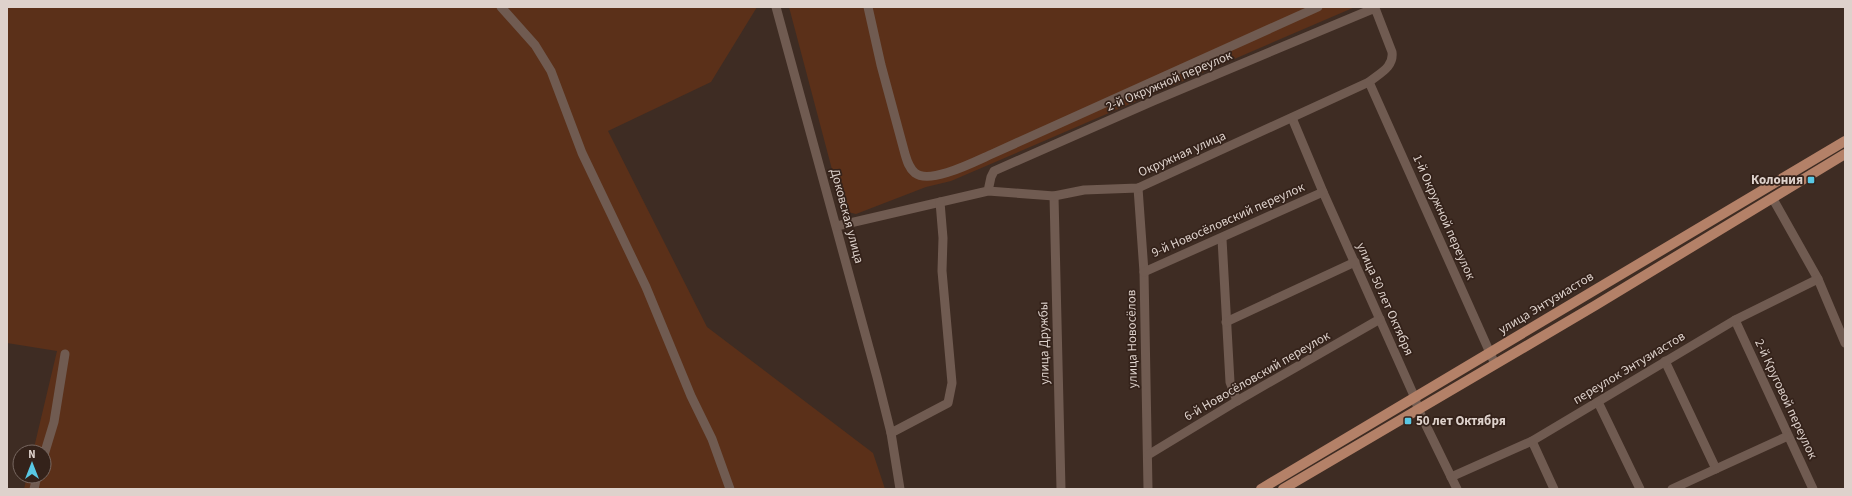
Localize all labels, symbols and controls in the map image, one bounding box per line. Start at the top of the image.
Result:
street label: 2-й Окружной переулок [1103,46,1235,116]
street label: Окружная улица [1135,127,1229,181]
street label: 1-й Окружной переулок [1408,151,1480,283]
street label: Доковская улица [826,167,868,265]
place label: Колония [1751,171,1803,189]
marker: Колония [1806,175,1816,185]
street label: 9-й Новосёловский переулок [1149,178,1308,262]
street label: улица 50 лет Октября [1352,240,1418,358]
street label: улица Энтузиастов [1495,267,1597,339]
street label: улица Новосёлов [1122,289,1142,388]
street label: улица Дружбы [1034,301,1054,385]
street label: 6-й Новосёловский переулок [1181,327,1334,425]
street label: переулок Энтузиастов [1569,327,1689,409]
street label: 2-й Круговой переулок [1750,336,1822,462]
place label: 50 лет Октября [1416,412,1506,430]
marker: 50 лет Октября [1403,416,1413,426]
north arrow [12,444,52,484]
text: N [28,447,36,462]

